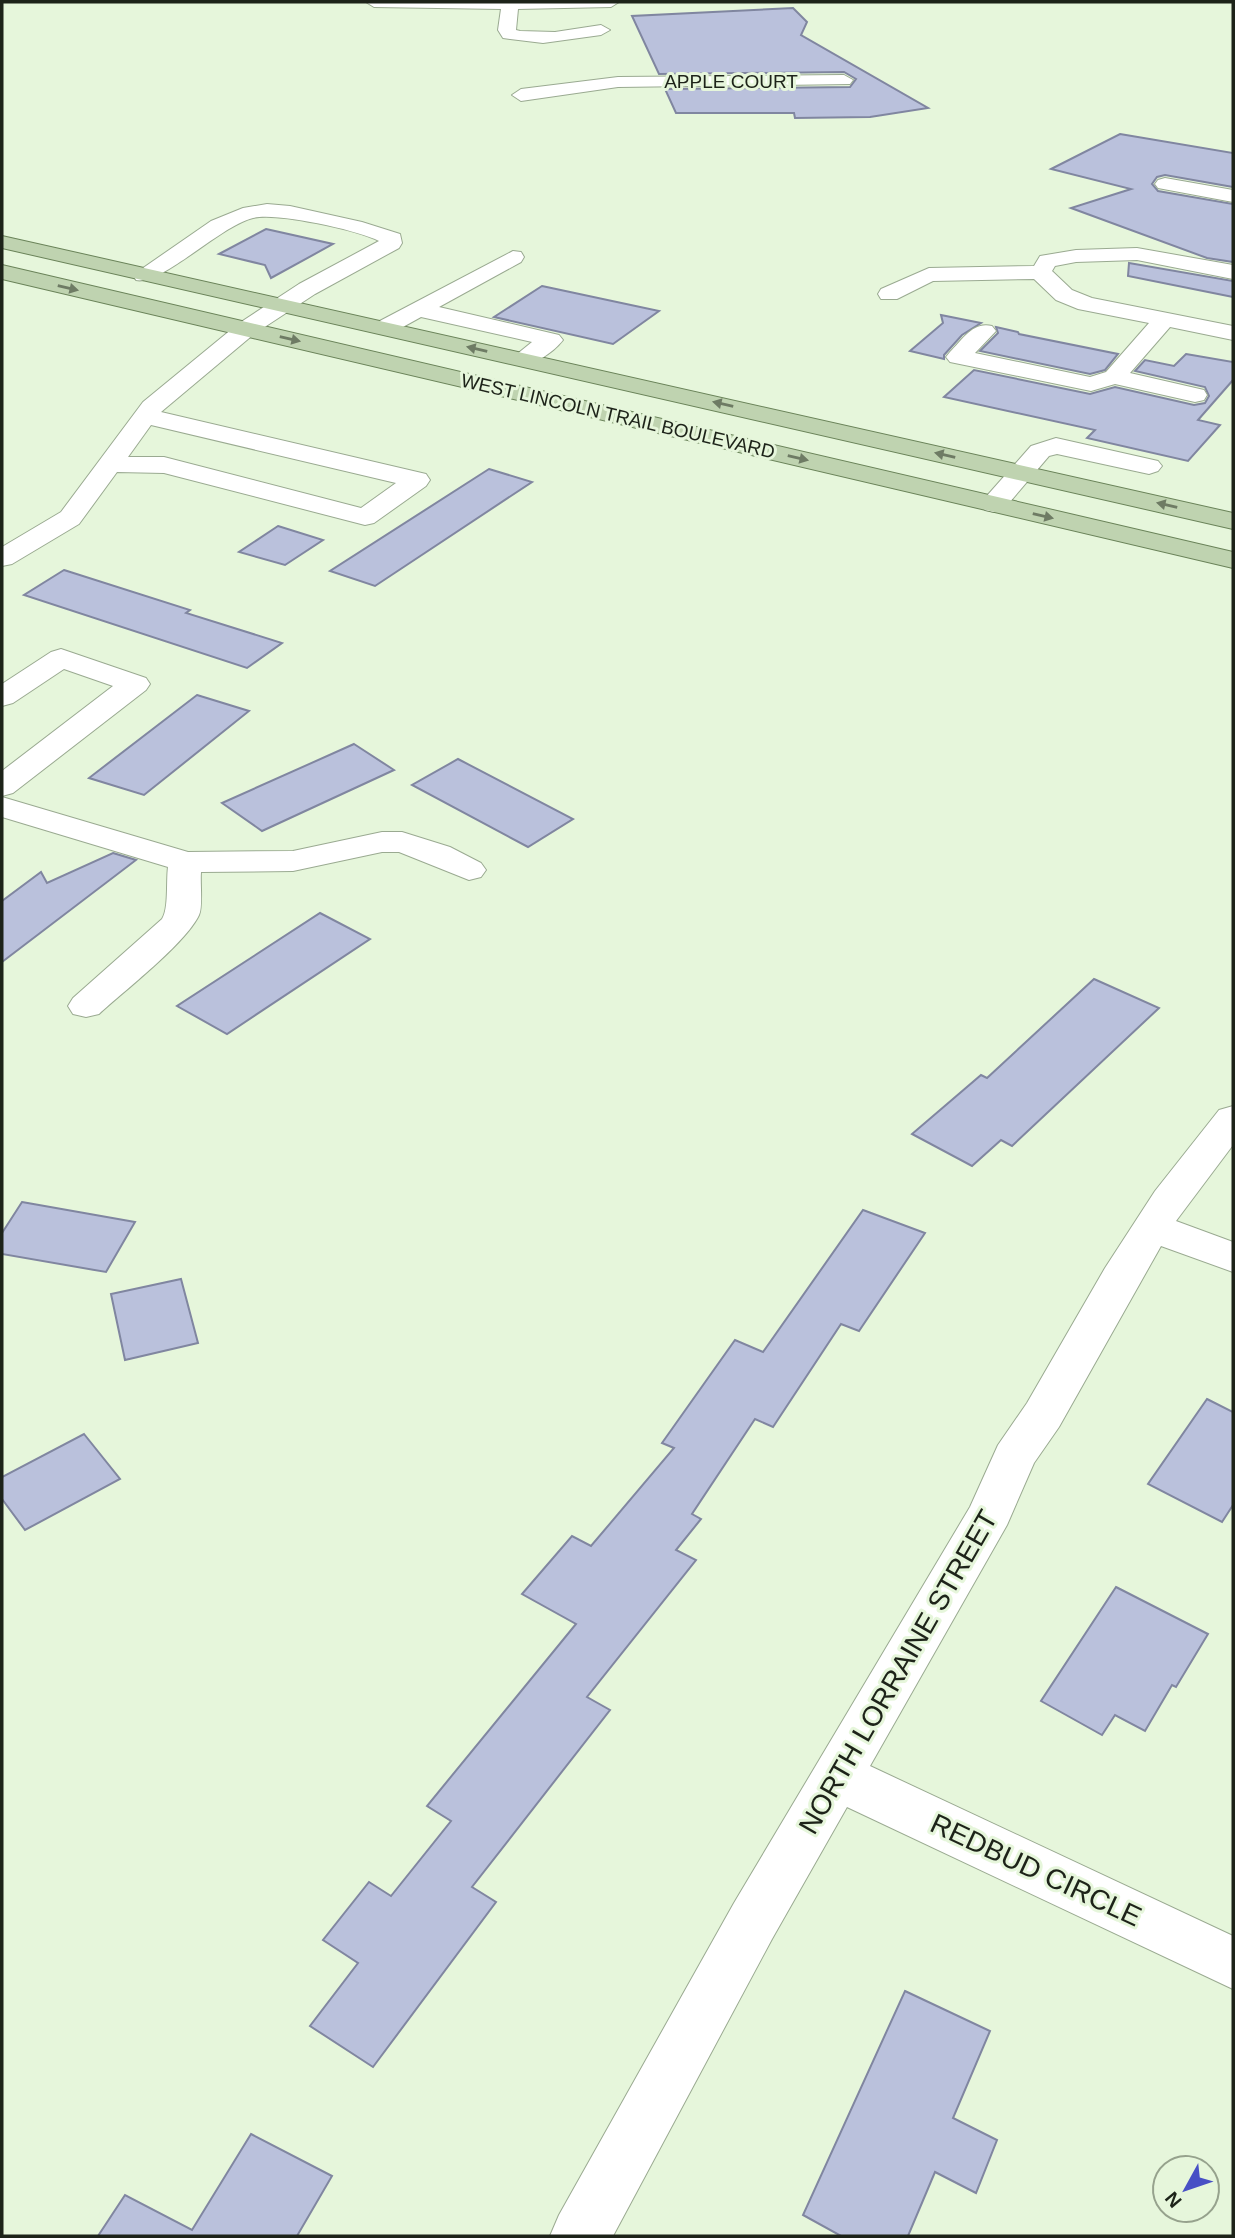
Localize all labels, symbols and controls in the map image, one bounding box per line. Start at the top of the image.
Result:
street label: APPLE COURT [664,71,798,92]
one-way arrow [57,283,79,294]
one-way arrow [279,334,301,345]
one-way arrow [466,343,488,354]
street label: WEST LINCOLN TRAIL BOULEVARD [459,370,777,462]
one-way arrow [712,399,734,410]
one-way arrow [934,449,956,460]
one-way arrow [787,453,809,464]
one-way arrow [1156,500,1178,511]
one-way arrow [1032,510,1054,521]
street label: NORTH LORRAINE STREET [793,1505,1003,1839]
street label: REDBUD CIRCLE [926,1808,1146,1932]
north arrow [1151,2154,1221,2224]
text: N [1161,2188,1186,2212]

